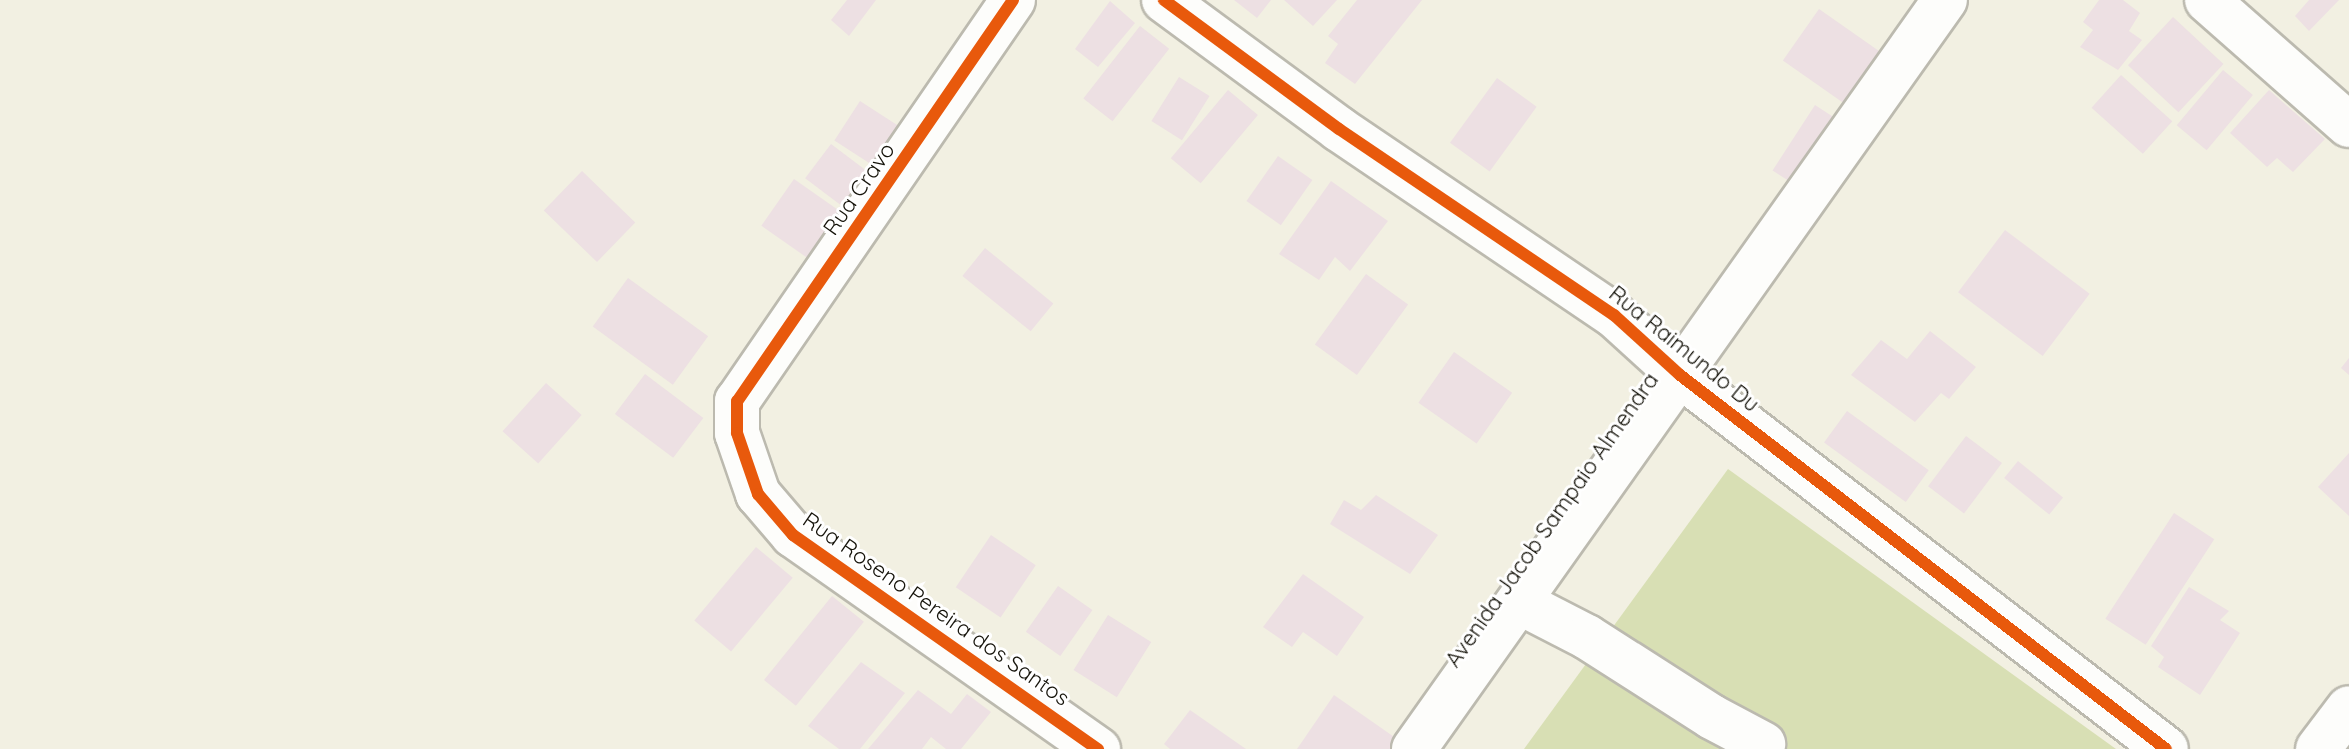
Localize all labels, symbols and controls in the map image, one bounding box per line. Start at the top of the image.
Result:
street label: Rua Cravo [818,138,900,240]
street label: Rua Raimundo Du [1604,280,1764,418]
street label: Avenida Jacob Sampaio Almendra [1440,368,1664,672]
street label: Rua Roseno Pereira dos Santos [798,507,1074,711]

